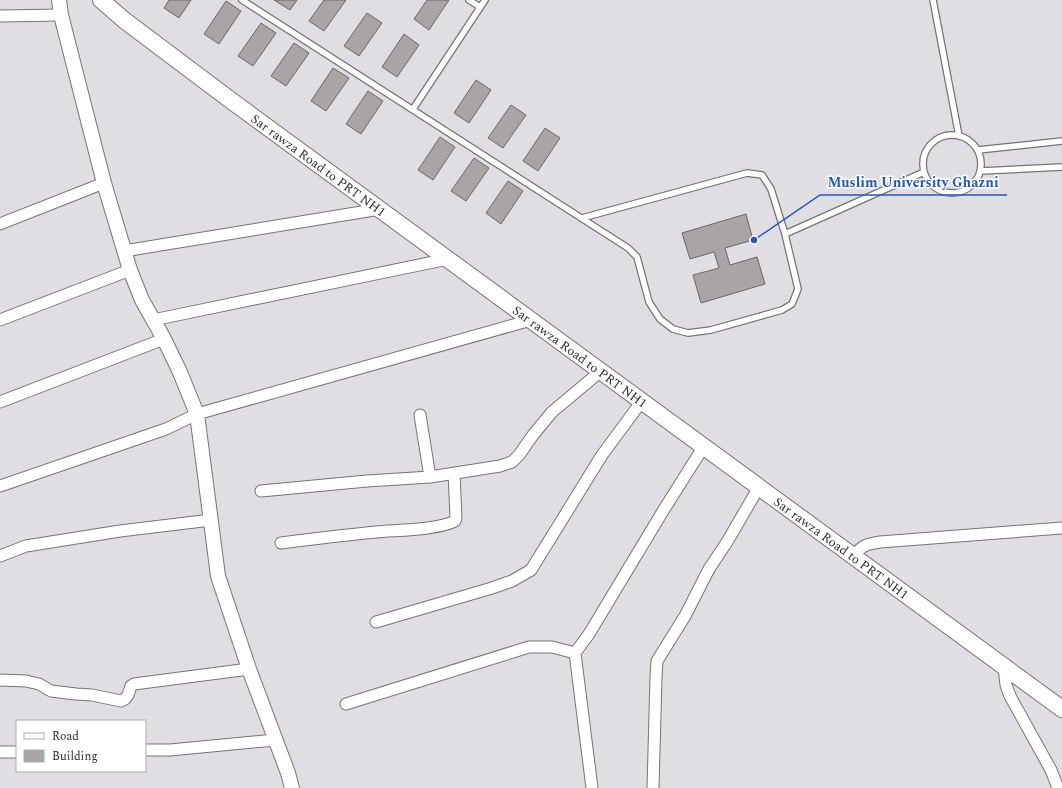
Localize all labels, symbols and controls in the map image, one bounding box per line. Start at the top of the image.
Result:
street label: Sar rawza Road to PRT NH1 [246,109,390,222]
callout: Muslim University Ghazni [820,169,1007,195]
text: Muslim University Ghazni [827,172,999,193]
street label: Sar rawza Road to PRT NH1 [508,301,651,413]
street label: Sar rawza Road to PRT NH1 [769,492,912,604]
legend [16,720,146,772]
text: Road [52,727,79,746]
text: Building [52,747,98,766]

